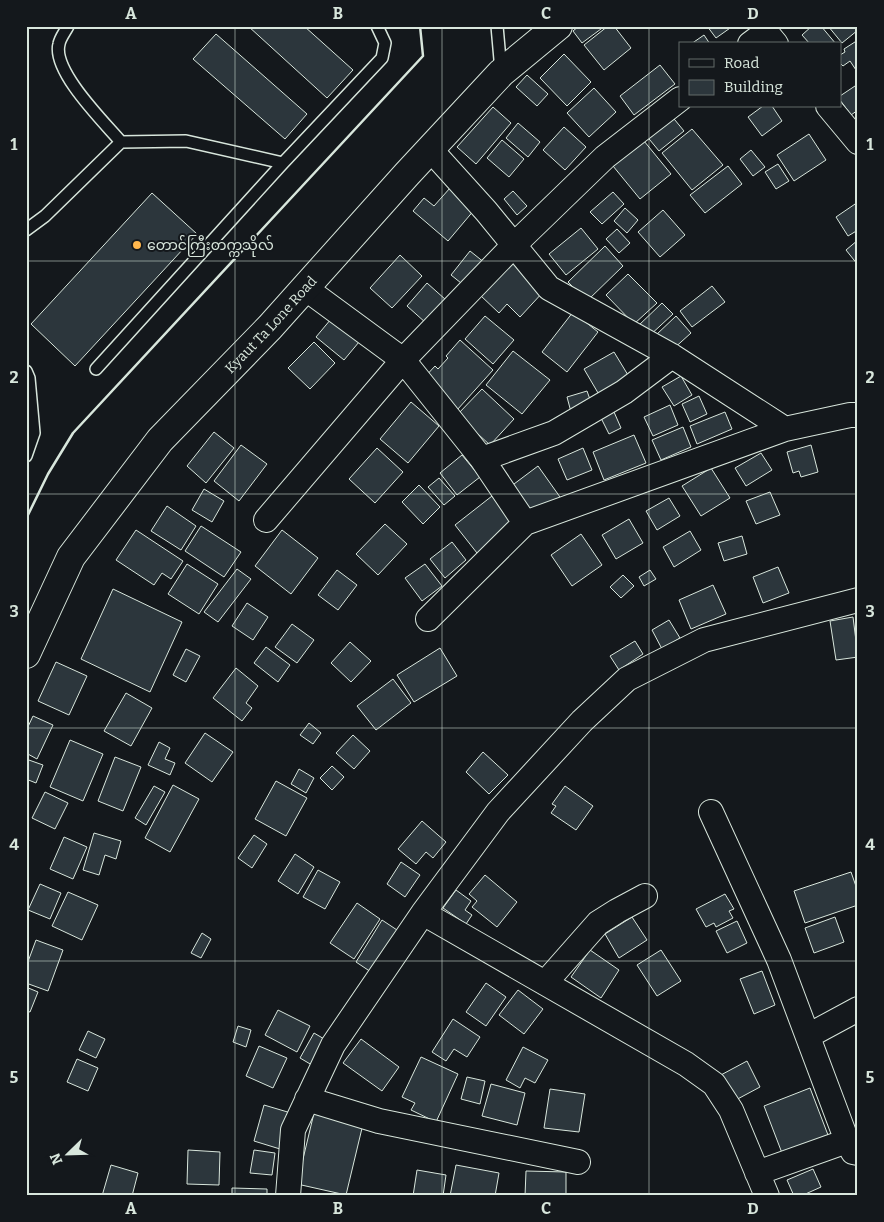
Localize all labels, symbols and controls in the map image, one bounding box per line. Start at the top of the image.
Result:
text: A [125,4,137,23]
text: B [333,4,343,23]
text: C [541,4,551,23]
text: D [747,4,759,23]
legend [679,42,842,108]
text: Road [724,54,759,72]
text: Building [724,78,783,96]
text: 1 [11,135,18,154]
text: 1 [867,135,874,154]
place label: တောင်ကြီးတက္ကသိုလ် [147,235,274,257]
marker: တောင်ကြီးတက္ကသိုလ် [131,239,143,251]
street label: Kyaut Ta Lone Road [222,273,320,377]
text: 2 [9,368,19,387]
text: 2 [865,368,875,387]
text: 3 [9,602,19,621]
text: 3 [865,602,875,621]
text: 4 [9,835,19,854]
text: 4 [865,835,875,854]
text: 5 [10,1068,19,1087]
text: 5 [866,1068,875,1087]
north arrow [42,1130,92,1180]
text: N [46,1150,66,1167]
text: A [125,1199,137,1218]
text: B [333,1199,343,1218]
text: C [541,1199,551,1218]
text: D [747,1199,759,1218]

